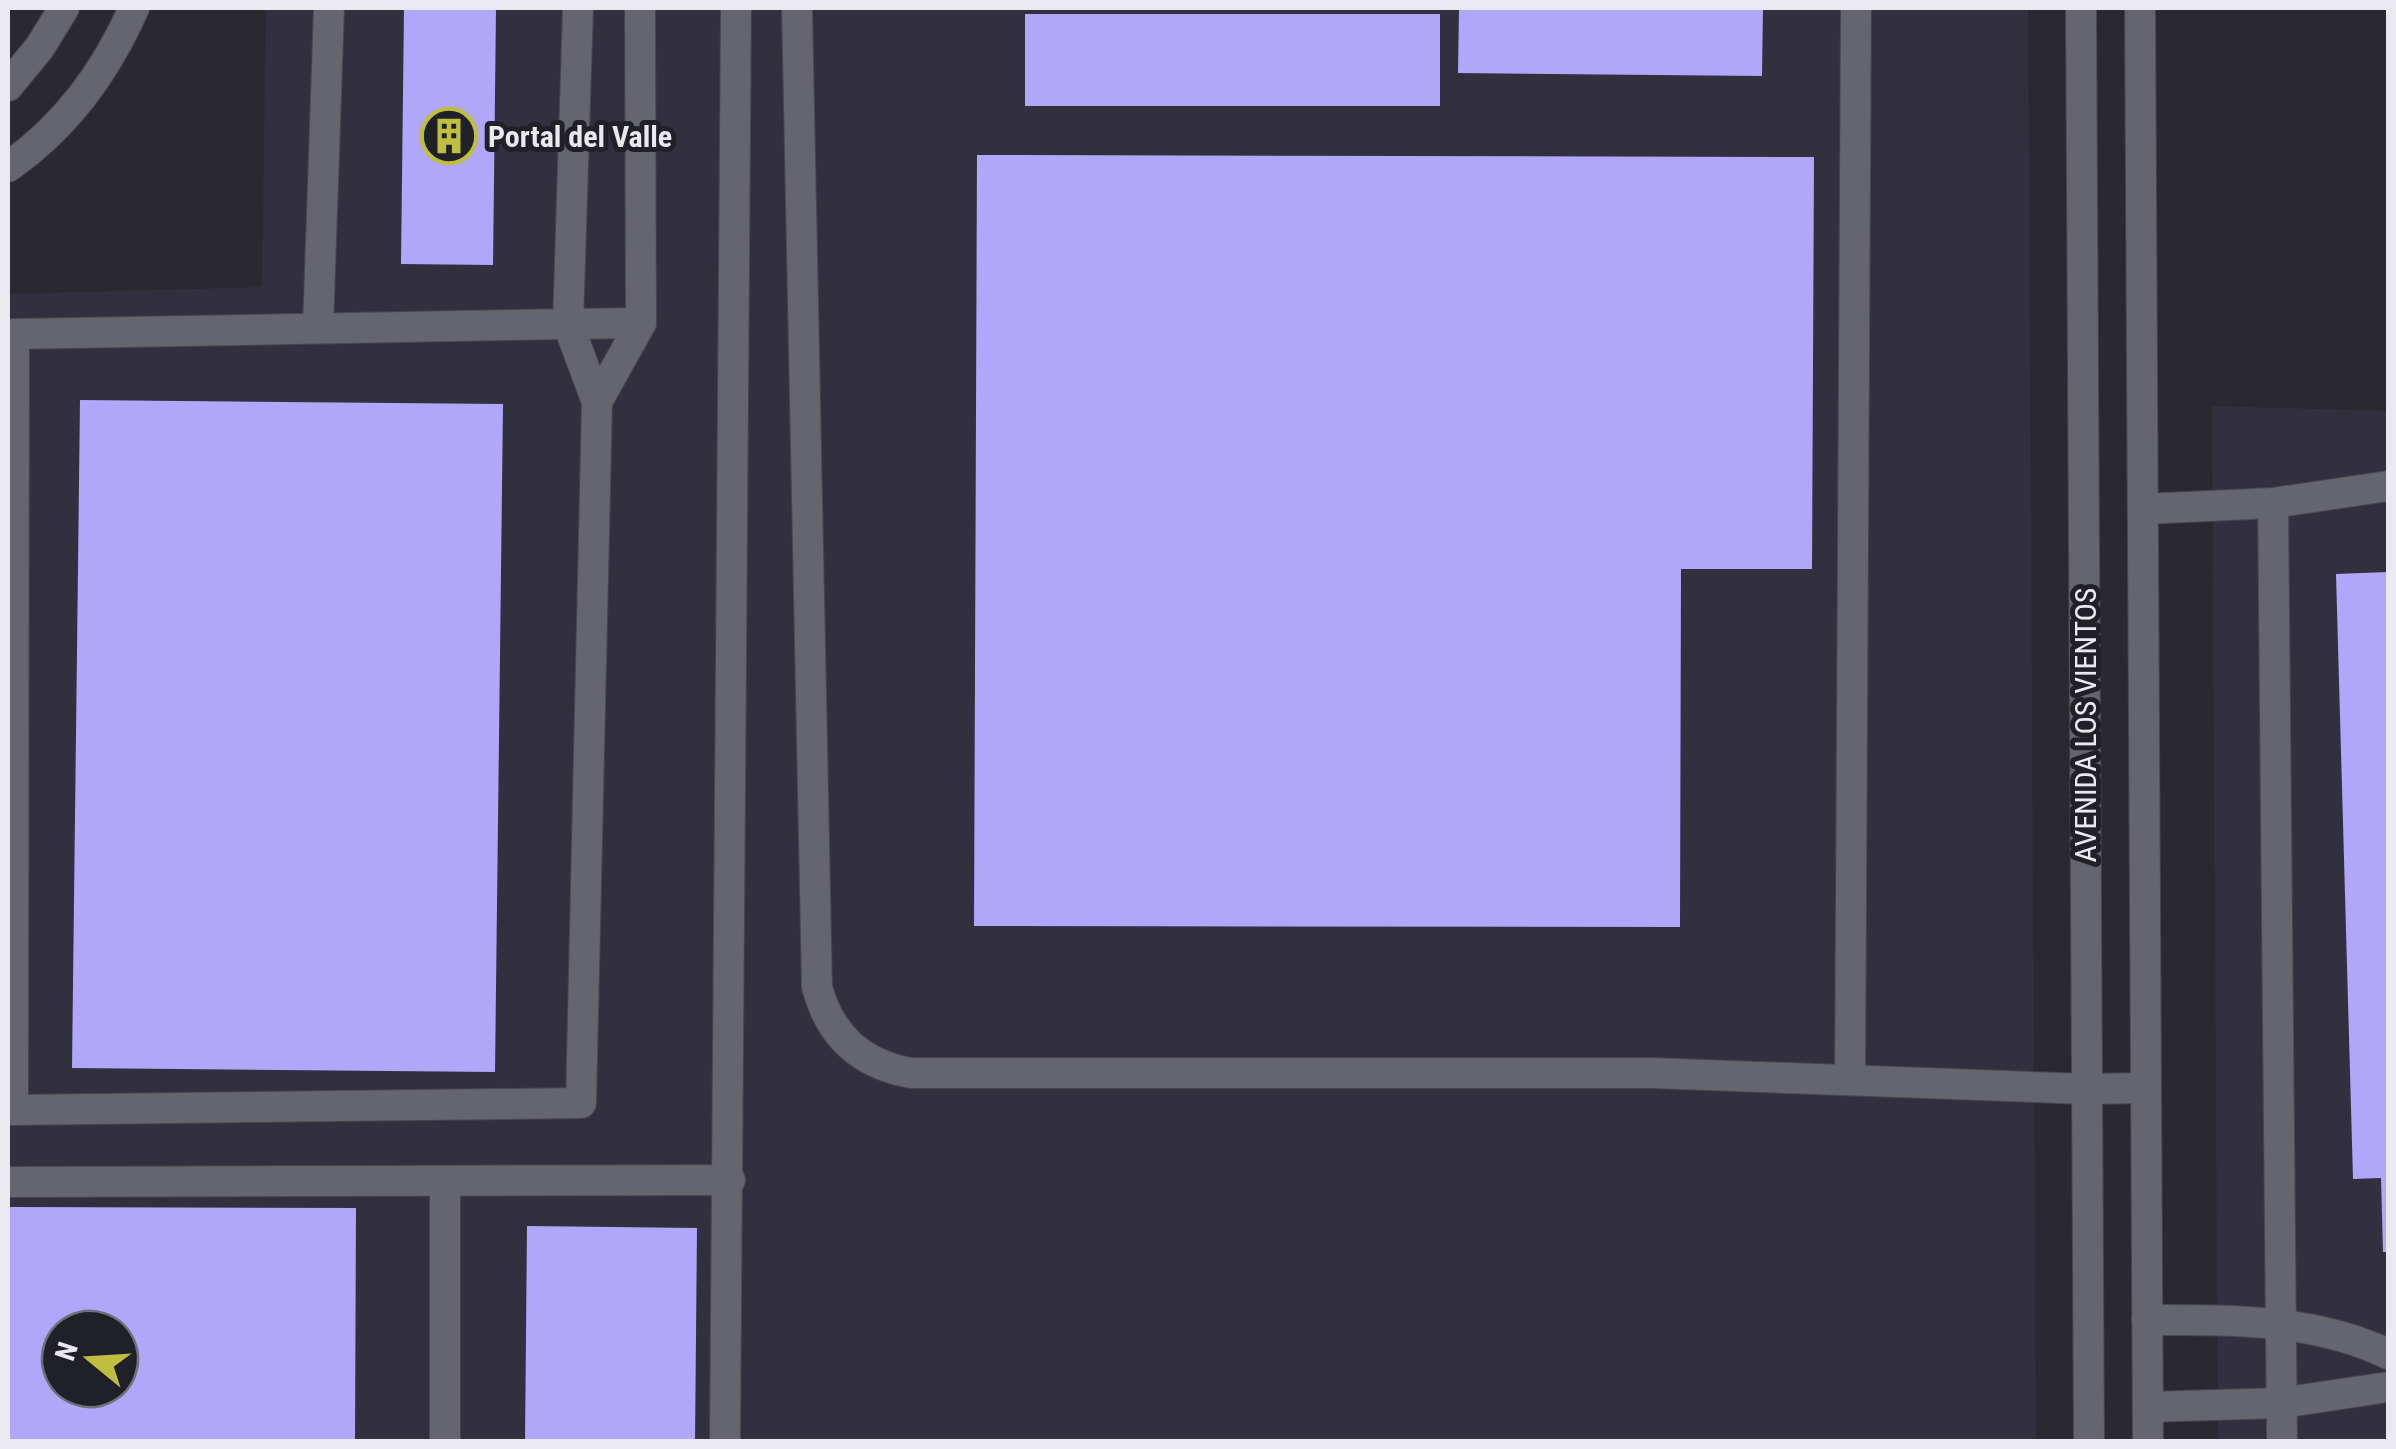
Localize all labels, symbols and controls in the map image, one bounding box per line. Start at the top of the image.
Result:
building icon: Portal del Valle [419,106,479,166]
place label: Portal del Valle [488,119,672,154]
street label: AVENIDA LOS VIENTOS [2068,588,2103,862]
north arrow [40,1309,140,1409]
text: N [48,1338,85,1365]

